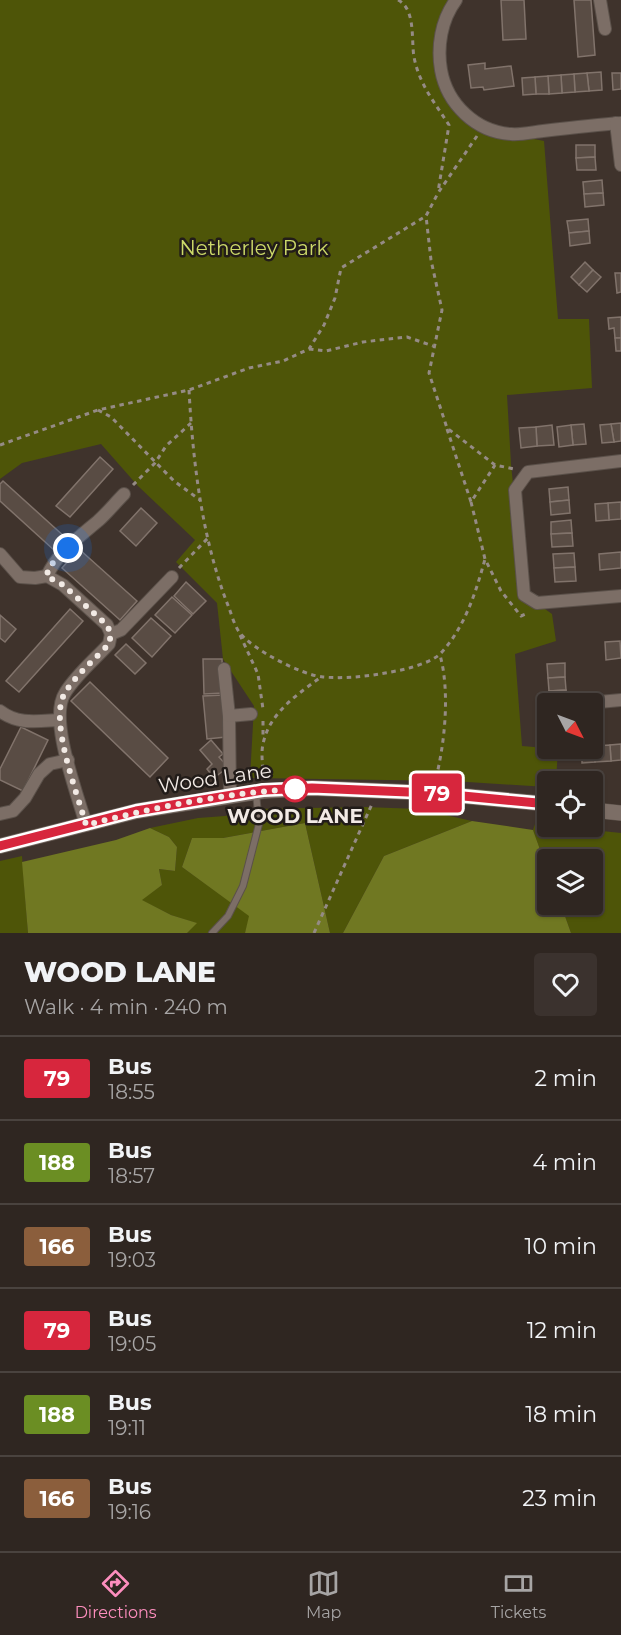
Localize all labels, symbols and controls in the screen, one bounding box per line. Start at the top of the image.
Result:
park label: Netherley Park [179,236,329,260]
your location [53,533,83,563]
north arrow [537,693,603,759]
map controls [537,693,603,915]
street label: Wood Lane [157,758,273,798]
button: locate [537,771,603,837]
line badge: 79 [410,774,464,812]
marker: WOOD LANE [282,776,308,802]
text: 79 [424,781,450,806]
place label: WOOD LANE [227,804,363,828]
button: layers [537,849,603,915]
button: heart [534,953,597,1016]
text: WOOD LANE [24,955,216,989]
text: Walk · 4 min · 240 m [24,995,228,1019]
text: Bus [108,1053,152,1080]
text: 2 min [535,1065,597,1092]
text: 79 [44,1066,70,1091]
text: 18:55 [108,1080,155,1104]
text: Bus [108,1137,152,1164]
text: 4 min [533,1149,597,1176]
text: 188 [39,1150,75,1175]
text: 18:57 [108,1164,155,1188]
text: Bus [108,1221,152,1248]
text: 10 min [525,1233,597,1260]
text: 166 [40,1234,75,1259]
text: 19:03 [108,1248,156,1272]
text: Bus [108,1305,152,1332]
text: 12 min [527,1317,597,1344]
text: 79 [44,1318,70,1343]
text: 19:05 [108,1332,156,1356]
text: Bus [108,1389,152,1416]
text: 18 min [525,1401,597,1428]
text: 188 [39,1402,75,1427]
text: 19:11 [108,1416,146,1440]
text: Bus [108,1473,152,1500]
text: 23 min [522,1485,597,1512]
text: 166 [40,1486,75,1511]
text: 19:16 [108,1500,151,1524]
tab: Directions [75,1567,157,1622]
tab: Map [306,1567,341,1622]
tab: Tickets [491,1567,546,1622]

